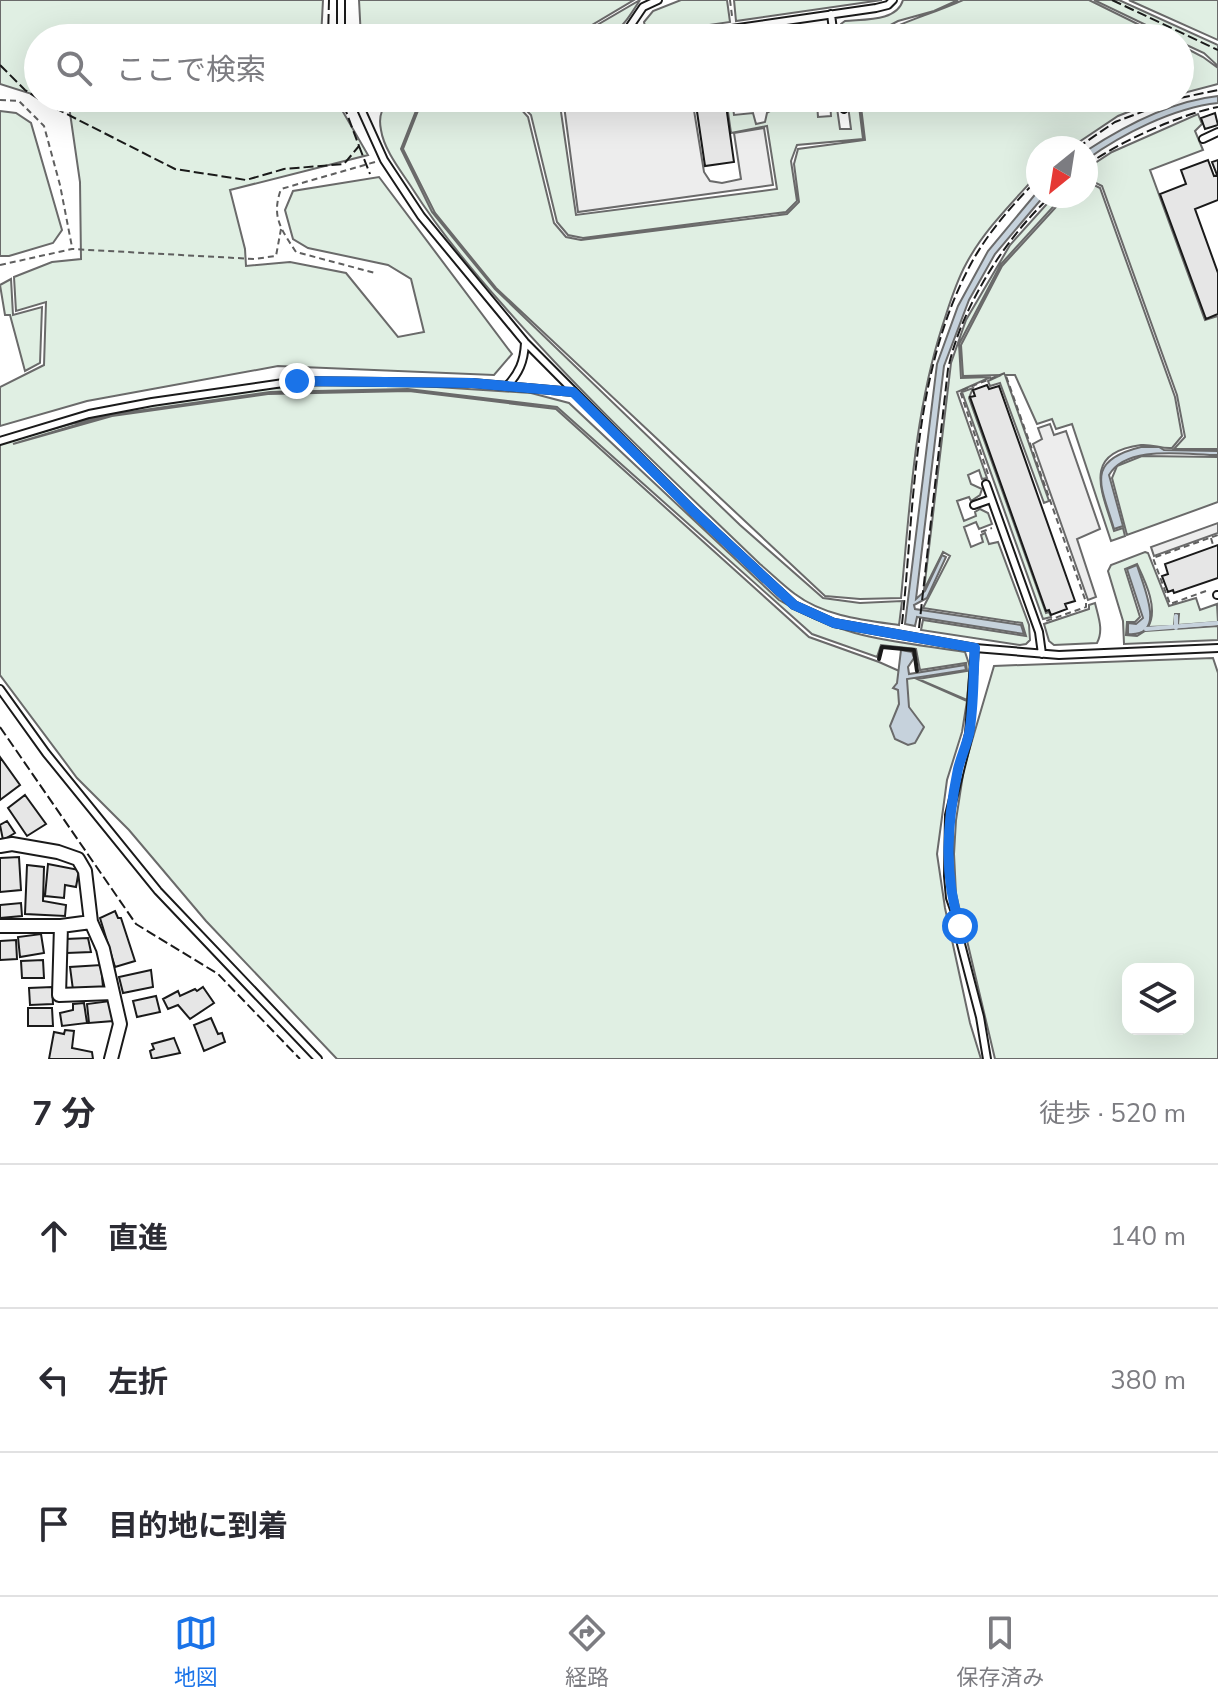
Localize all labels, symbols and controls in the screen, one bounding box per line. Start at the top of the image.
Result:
search box [24,24,1194,112]
icon: search [52,46,96,90]
text: ここで検索 [116,50,266,91]
north arrow [1026,136,1098,208]
route end [279,363,315,399]
route start [942,908,978,944]
map controls [1122,963,1194,1035]
button: layers [1122,963,1194,1035]
text: 7 分 [32,1091,96,1137]
text: 徒歩 · 520 m [1039,1096,1186,1131]
icon: ahead [32,1214,76,1258]
text: 直進 [108,1218,168,1259]
text: 140 m [1110,1219,1186,1254]
icon: left [32,1358,76,1402]
text: 左折 [108,1362,168,1403]
text: 380 m [1110,1363,1186,1398]
icon: arrive [32,1502,76,1546]
text: 目的地に到着 [108,1506,288,1547]
tab: 地図 [174,1611,218,1693]
tab: 経路 [565,1611,609,1693]
tab: 保存済み [956,1611,1044,1693]

